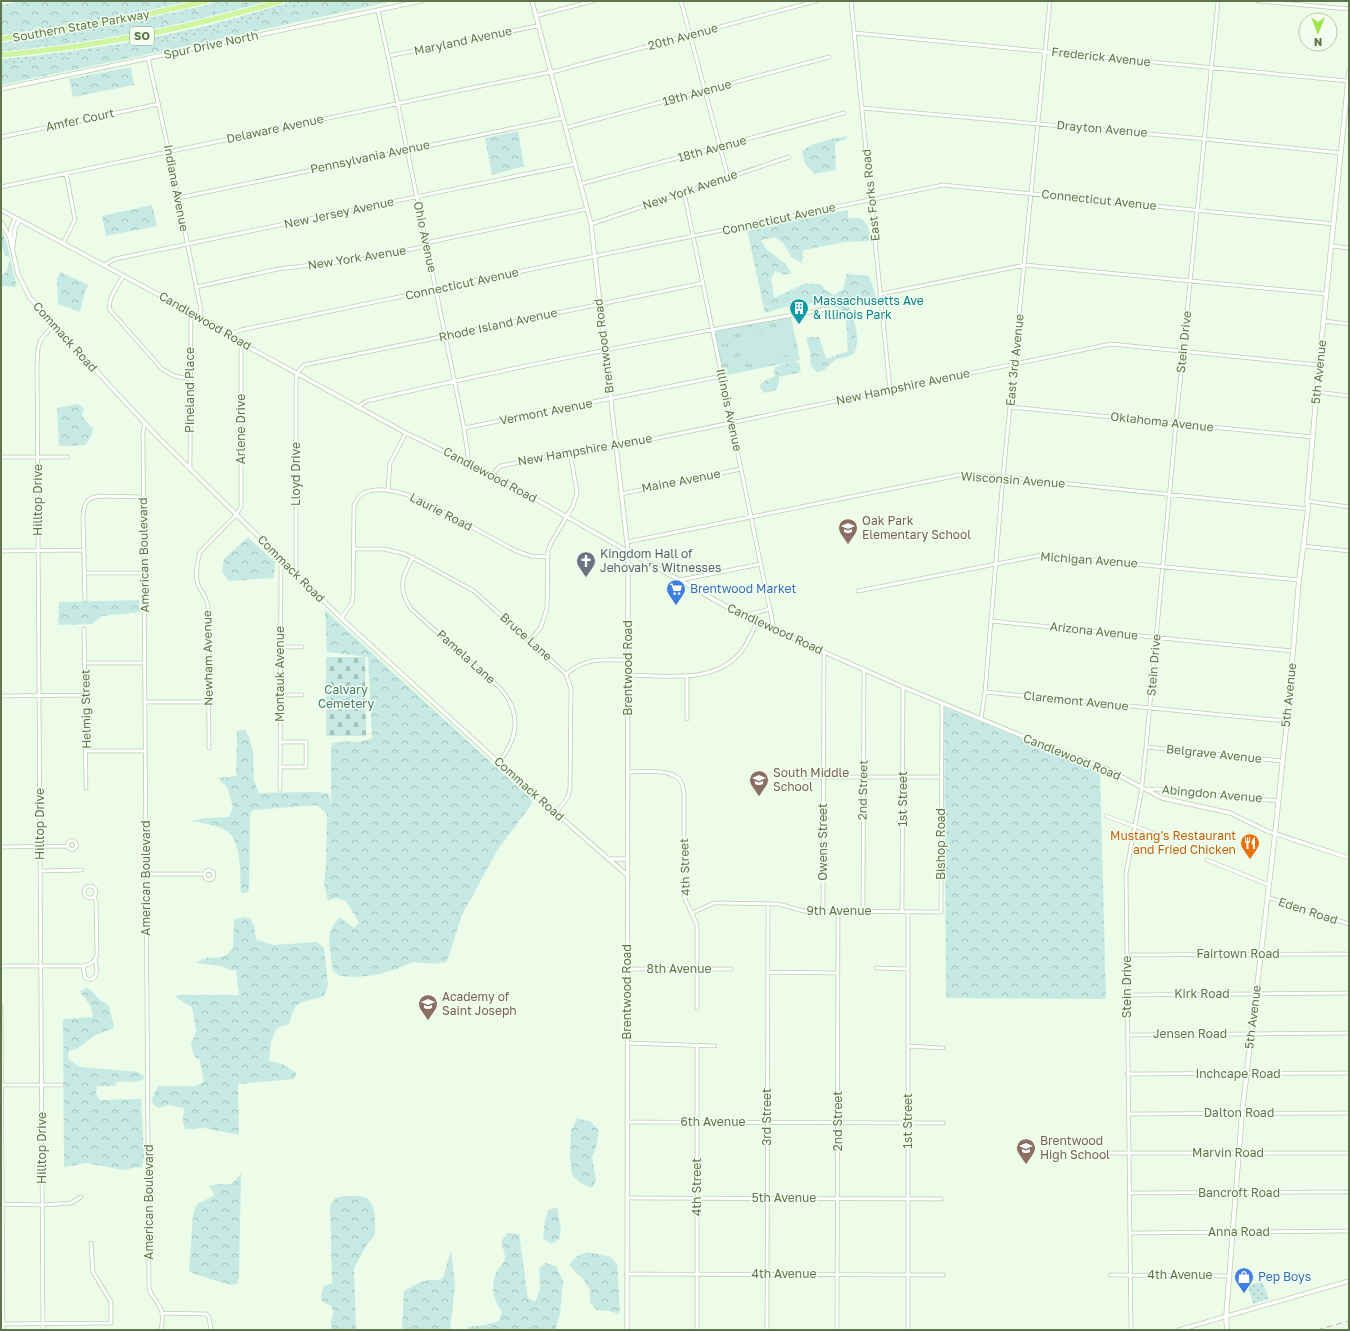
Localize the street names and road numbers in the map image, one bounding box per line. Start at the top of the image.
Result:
street label: Southern State Parkway [11,6,151,45]
street label: 20th Avenue [646,20,720,53]
street label: Maryland Avenue [413,23,513,58]
road number: SO [130,27,154,45]
street label: Spur Drive North [162,27,259,62]
street label: Frederick Avenue [1051,44,1151,69]
street label: 19th Avenue [661,76,733,109]
street label: Amfer Court [44,105,116,134]
street label: Delaware Avenue [225,111,325,146]
street label: Drayton Avenue [1056,117,1148,140]
street label: 18th Avenue [676,132,748,165]
street label: Pennsylvania Avenue [309,136,431,177]
street label: Indiana Avenue [161,143,192,233]
street label: East Forks Road [858,148,883,242]
street label: New York Avenue [640,166,739,213]
street label: Connecticut Avenue [1041,186,1157,213]
street label: New Jersey Avenue [282,194,395,232]
street label: Connecticut Avenue [721,199,837,238]
street label: Ohio Avenue [411,200,440,274]
street label: New York Avenue [307,242,407,273]
street label: Connecticut Avenue [404,264,520,303]
street label: Candlewood Road [156,288,254,353]
street label: Brentwood Road [590,298,617,394]
street label: Commack Road [30,299,101,375]
street label: Rhode Island Avenue [437,305,559,344]
street label: Stein Drive [1173,310,1194,374]
street label: East 3rd Avenue [1002,313,1027,407]
street label: 5th Avenue [1308,339,1329,405]
street label: Pineland Place [182,347,197,433]
street label: New Hampshire Avenue [835,365,971,408]
street label: Illinois Avenue [713,367,746,453]
street label: Arlene Drive [233,394,248,464]
street label: Vermont Avenue [498,395,594,428]
street label: Oklahoma Avenue [1110,409,1214,434]
street label: New Hampshire Avenue [516,430,653,469]
street label: Lloyd Drive [288,442,303,506]
street label: Candlewood Road [441,444,540,506]
street label: Hilltop Drive [30,464,45,536]
street label: Maine Avenue [640,466,722,496]
street label: Wisconsin Avenue [960,468,1066,491]
street label: Laurie Road [407,489,475,534]
street label: American Boulevard [135,497,152,613]
street label: Commack Road [255,532,328,605]
street label: Michigan Avenue [1040,549,1138,570]
street label: Candlewood Road [725,600,826,657]
street label: Bruce Lane [497,609,555,664]
street label: Newham Avenue [199,610,216,706]
street label: Arizona Avenue [1049,618,1139,643]
street label: Brentwood Road [620,620,635,716]
street label: Montauk Avenue [272,626,287,722]
street label: Pamela Lane [434,626,499,687]
street label: Stein Drive [1143,633,1164,697]
street label: 5th Avenue [1278,662,1299,728]
street label: Helmig Street [77,669,94,749]
street label: Claremont Avenue [1023,688,1129,713]
street label: Candlewood Road [1021,730,1123,783]
street label: Belgrave Avenue [1166,741,1263,766]
street label: Commack Road [491,753,567,824]
street label: 2nd Street [854,760,871,820]
street label: 1st Street [895,771,910,827]
street label: Abingdon Avenue [1161,782,1263,805]
street label: Hilltop Drive [32,788,47,860]
street label: Owens Street [815,803,830,881]
street label: Bishop Road [933,808,948,880]
street label: American Boulevard [138,820,153,936]
street label: 4th Street [676,838,693,896]
street label: Eden Road [1277,894,1340,927]
street label: 9th Avenue [807,903,871,918]
street label: Brentwood Road [619,944,634,1040]
street label: Fairtown Road [1196,946,1280,961]
street label: Stein Drive [1119,956,1134,1018]
street label: 8th Avenue [647,961,711,976]
street label: 5th Avenue [1241,984,1264,1050]
street label: Kirk Road [1174,986,1230,1001]
street label: Jensen Road [1153,1026,1227,1041]
street label: Inchcape Road [1195,1066,1281,1081]
street label: 3rd Street [759,1088,774,1146]
street label: 2nd Street [830,1091,845,1151]
street label: 1st Street [900,1093,915,1149]
street label: Dalton Road [1204,1105,1274,1120]
street label: Hilltop Drive [34,1112,49,1184]
street label: 6th Avenue [681,1114,745,1129]
street label: American Boulevard [141,1144,156,1260]
street label: Marvin Road [1192,1145,1264,1160]
street label: 4th Street [689,1158,704,1216]
street label: Bancroft Road [1198,1185,1280,1200]
street label: 5th Avenue [752,1190,816,1205]
street label: Anna Road [1208,1224,1270,1239]
street label: 4th Avenue [752,1266,816,1281]
street label: 4th Avenue [1148,1267,1212,1282]

